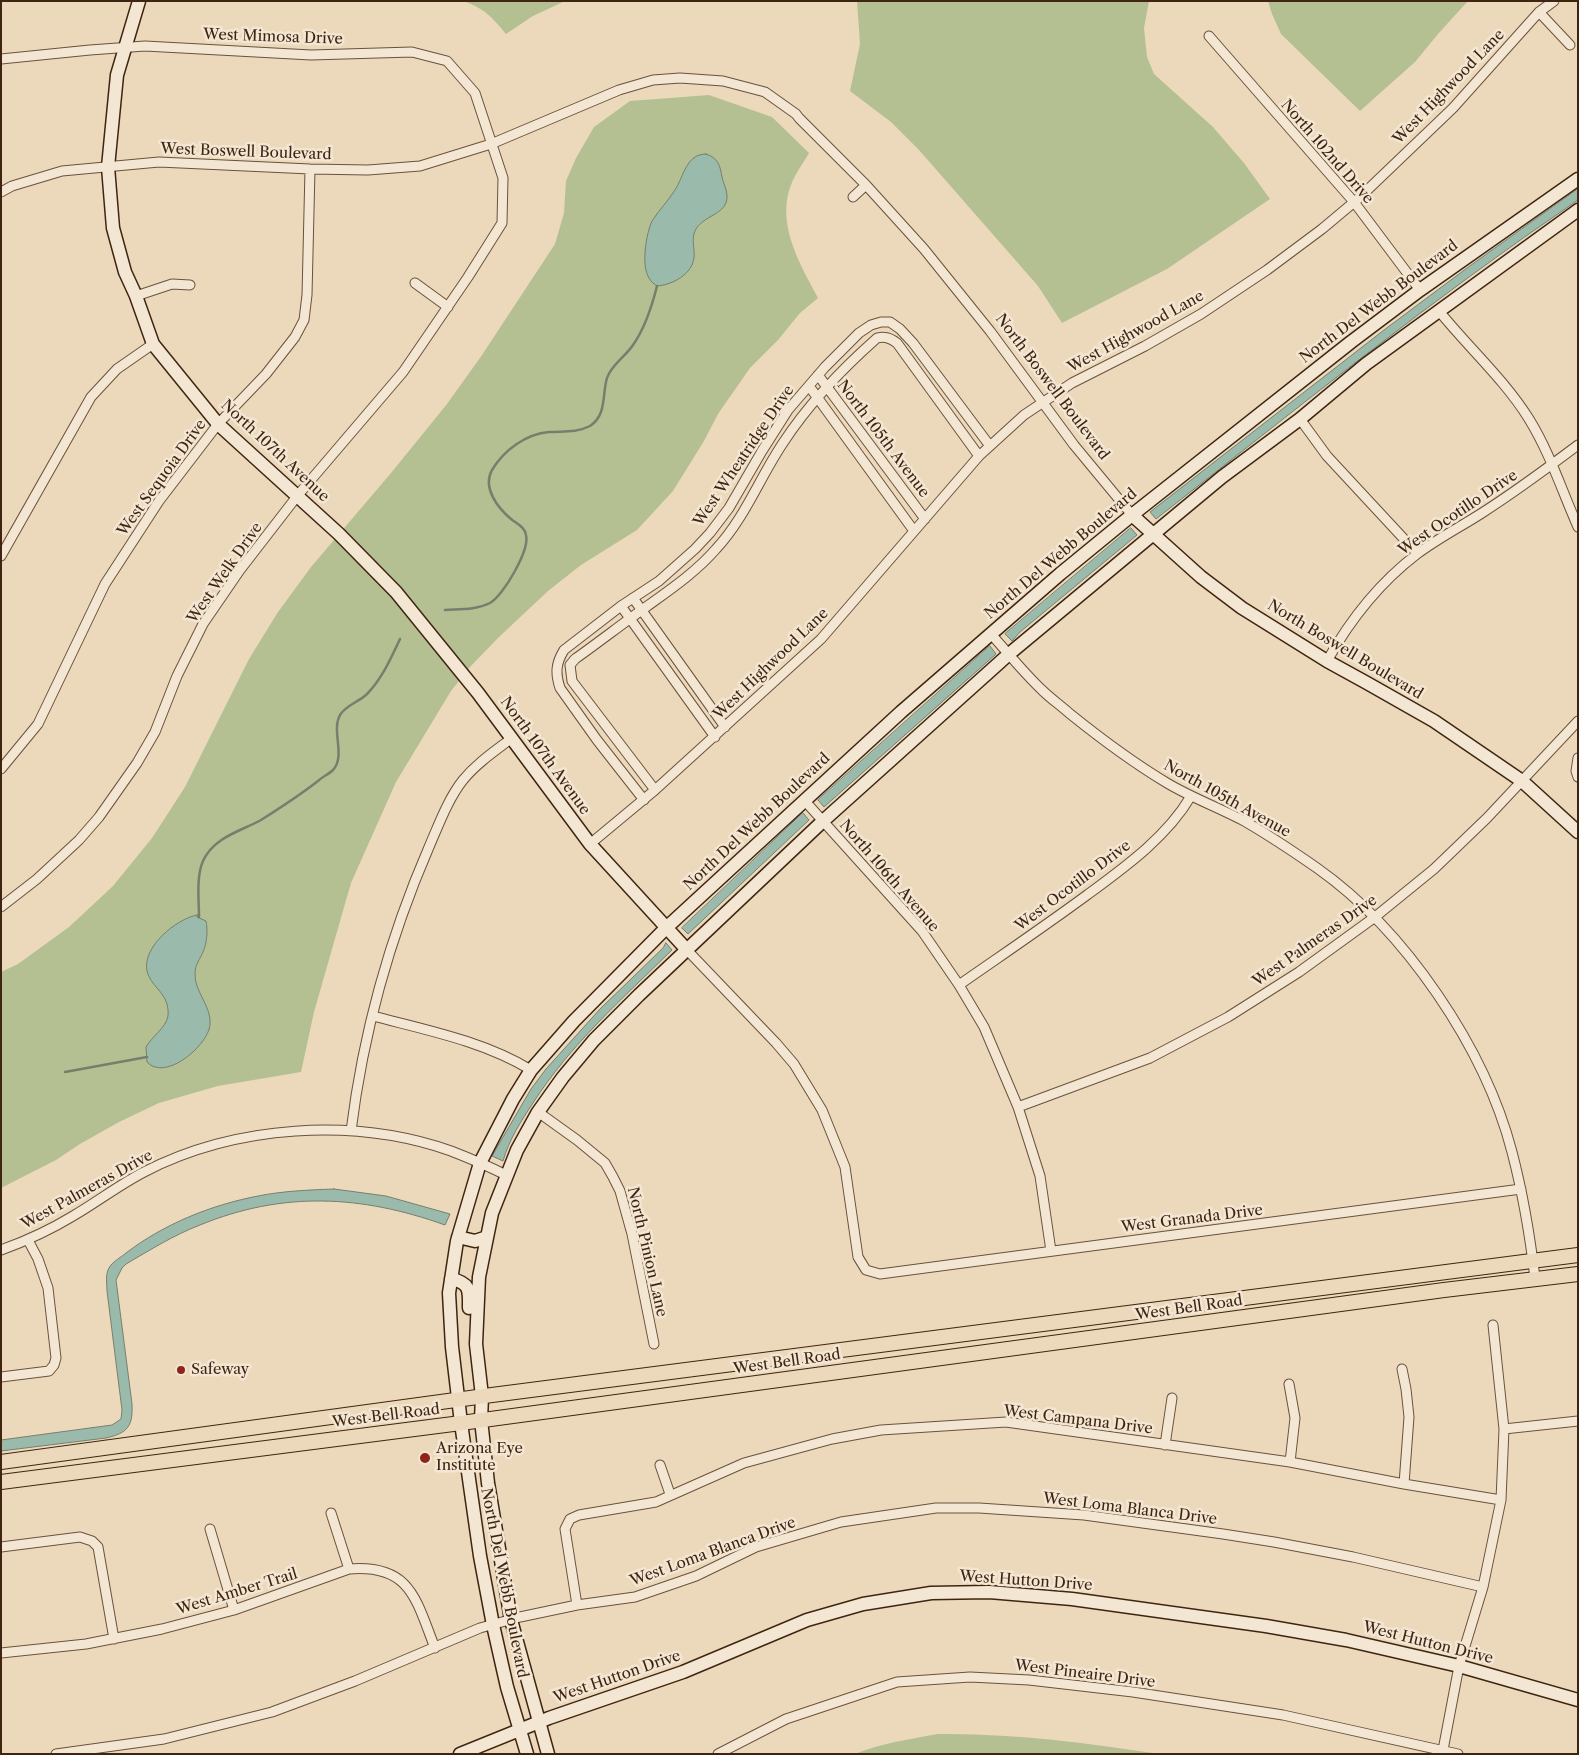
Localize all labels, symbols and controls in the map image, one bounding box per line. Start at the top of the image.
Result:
street label: West Mimosa Drive [203,26,343,48]
street label: West Highwood Lane [1389,26,1509,148]
street label: North 102nd Drive [1277,96,1377,208]
street label: West Boswell Boulevard [160,140,332,164]
street label: North Del Webb Boulevard [1296,237,1462,367]
street label: West Highwood Lane [1065,287,1207,377]
street label: North Boswell Boulevard [991,311,1113,463]
street label: North 105th Avenue [833,377,933,501]
street label: West Wheatridge Drive [690,382,798,530]
street label: North 107th Avenue [217,396,333,506]
street label: West Sequoia Drive [114,416,210,540]
street label: West Ocotillo Drive [1395,466,1521,560]
street label: North Del Webb Boulevard [981,485,1141,623]
street label: West Welk Drive [184,519,266,627]
street label: North Boswell Boulevard [1264,596,1426,704]
street label: West Highwood Lane [710,604,832,724]
street label: North 107th Avenue [496,694,594,818]
street label: North Del Webb Boulevard [680,750,834,894]
street label: North 105th Avenue [1160,757,1294,841]
street label: North 106th Avenue [835,816,943,936]
street label: West Ocotillo Drive [1012,837,1134,935]
street label: West Palmeras Drive [1249,891,1381,991]
street label: West Palmeras Drive [18,1146,156,1234]
street label: North Pinion Lane [623,1185,671,1319]
street label: West Granada Drive [1120,1201,1264,1237]
street label: West Bell Road [1134,1292,1244,1324]
street label: West Bell Road [732,1346,842,1378]
place label: Safeway [191,1361,249,1379]
marker: Safeway [175,1364,187,1376]
street label: West Bell Road [331,1400,441,1432]
street label: West Campana Drive [1002,1402,1154,1438]
place label: Arizona Eye Institute [436,1440,523,1475]
marker: Arizona Eye Institute [418,1451,432,1465]
street label: North Del Webb Boulevard [477,1486,531,1680]
street label: West Loma Blanca Drive [1042,1489,1218,1529]
street label: West Loma Blanca Drive [628,1514,798,1590]
street label: West Amber Trail [174,1565,300,1619]
street label: West Hutton Drive [959,1567,1093,1595]
street label: West Hutton Drive [1361,1618,1495,1668]
street label: West Hutton Drive [551,1647,683,1707]
street label: West Pineaire Drive [1014,1656,1156,1692]

